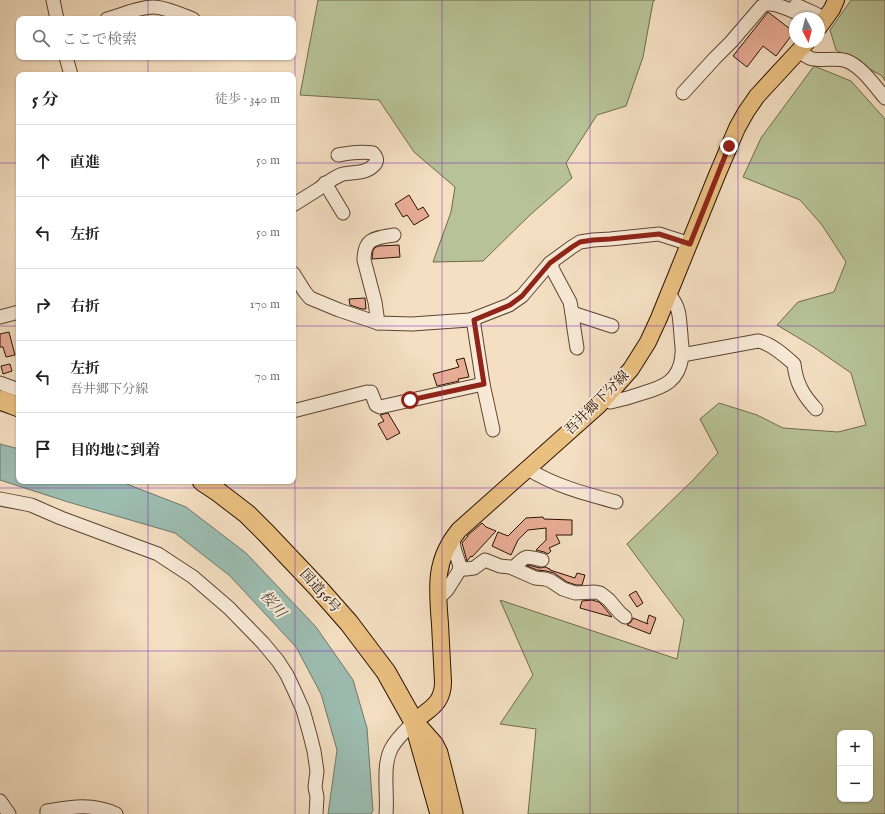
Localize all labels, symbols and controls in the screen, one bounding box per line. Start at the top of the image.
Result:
north arrow [789,12,825,48]
search box [16,16,296,60]
icon: search [30,27,52,49]
text: ここで検索 [62,30,137,49]
text: 5 分 [32,90,59,111]
text: 徒歩 · 340 m [215,91,280,108]
route end [720,137,738,155]
icon: ahead [32,150,54,172]
text: 50 m [256,152,280,169]
text: 直進 [70,153,100,172]
icon: left [32,222,54,244]
text: 50 m [256,224,280,241]
text: 左折 [70,225,100,244]
icon: right [32,294,54,316]
text: 170 m [250,296,280,313]
text: 右折 [70,297,100,316]
text: 左折 [70,359,100,378]
icon: left [32,366,54,388]
street label: 吾井郷下分線 [561,367,633,439]
text: 70 m [255,368,280,385]
text: 吾井郷下分線 [70,381,148,398]
route start [401,391,419,409]
icon: arrive [32,438,54,460]
text: 目的地に到着 [70,441,160,460]
street label: 国道56号 [296,565,344,617]
water label: 桜川 [256,586,291,623]
map controls [837,730,873,802]
button: + [837,730,873,766]
button: − [837,766,873,802]

